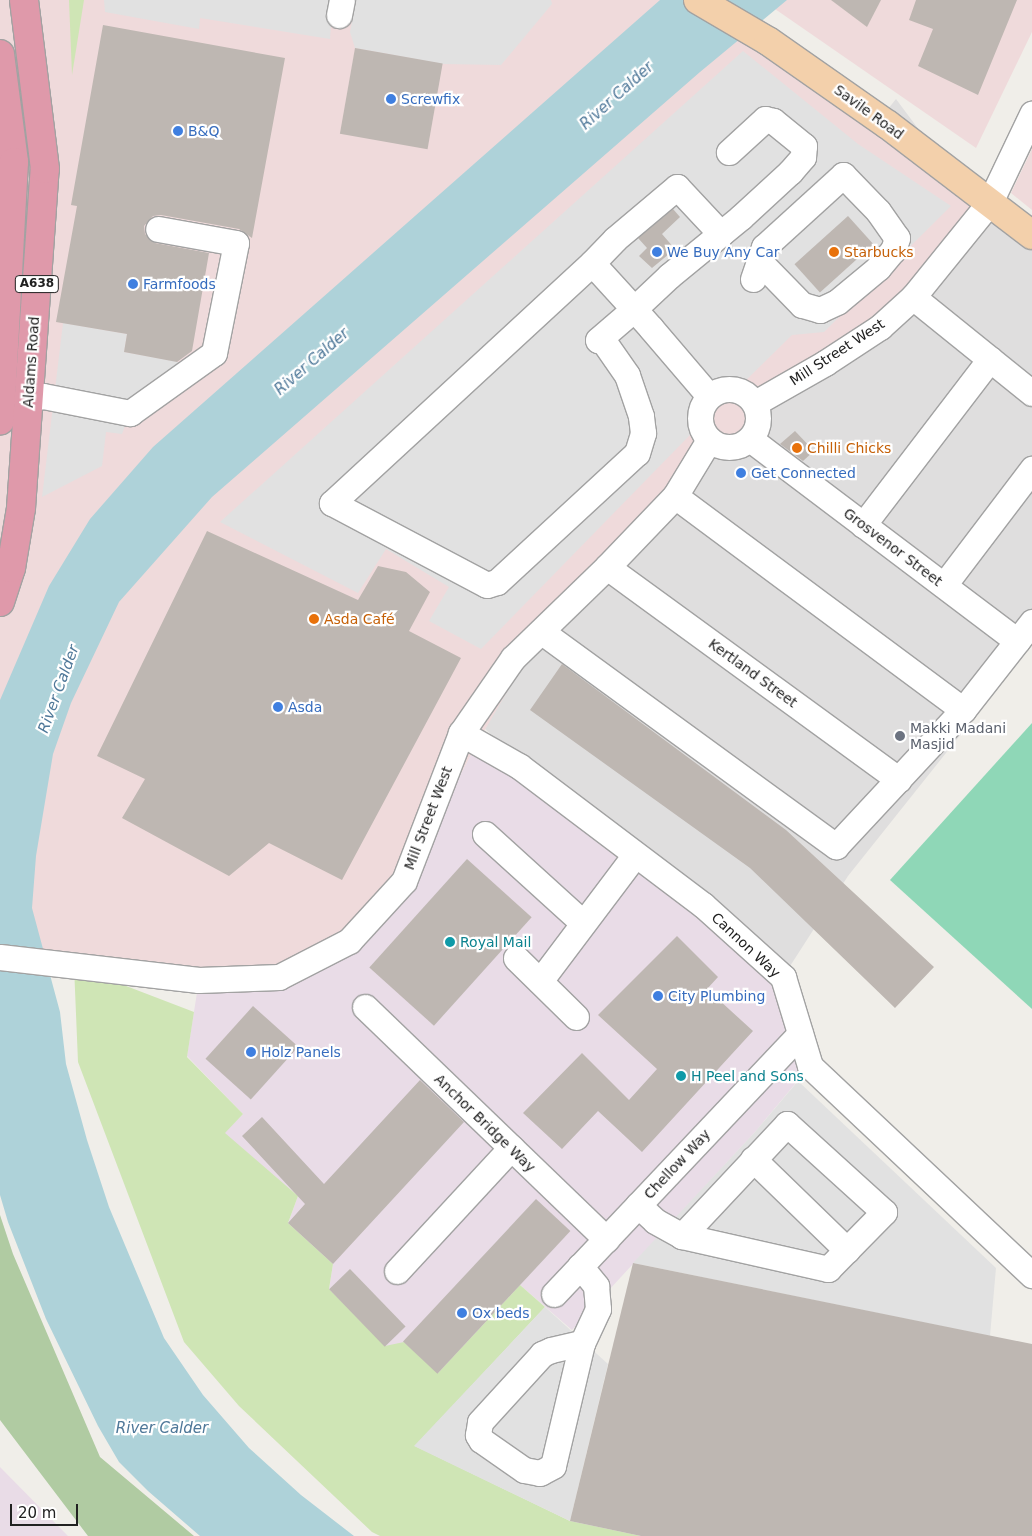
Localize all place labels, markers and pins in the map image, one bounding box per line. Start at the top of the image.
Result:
place label: Screwfix [401,91,460,107]
marker: Screwfix [385,93,397,105]
place label: B&Q [188,123,220,139]
marker: B&Q [172,125,184,137]
place label: We Buy Any Car [667,244,780,260]
place label: Starbucks [844,244,914,260]
marker: We Buy Any Car [651,246,663,258]
marker: Starbucks [828,246,840,258]
place label: Farmfoods [143,276,216,292]
marker: Farmfoods [127,278,139,290]
place label: Chilli Chicks [807,440,891,456]
marker: Chilli Chicks [791,442,803,454]
place label: Get Connected [751,465,856,481]
marker: Get Connected [735,467,747,479]
place label: Asda Café [324,611,395,627]
marker: Asda Café [308,613,320,625]
place label: Asda [288,699,322,715]
marker: Asda [272,701,284,713]
place label: Makki Madani Masjid [910,720,1006,752]
marker: Makki Madani Masjid [894,730,906,742]
place label: Royal Mail [460,934,531,950]
marker: Royal Mail [444,936,456,948]
place label: City Plumbing [668,988,765,1004]
marker: City Plumbing [652,990,664,1002]
place label: Holz Panels [261,1044,341,1060]
marker: Holz Panels [245,1046,257,1058]
place label: H Peel and Sons [691,1068,804,1084]
marker: H Peel and Sons [675,1070,687,1082]
place label: Ox beds [472,1305,529,1321]
marker: Ox beds [456,1307,468,1319]

